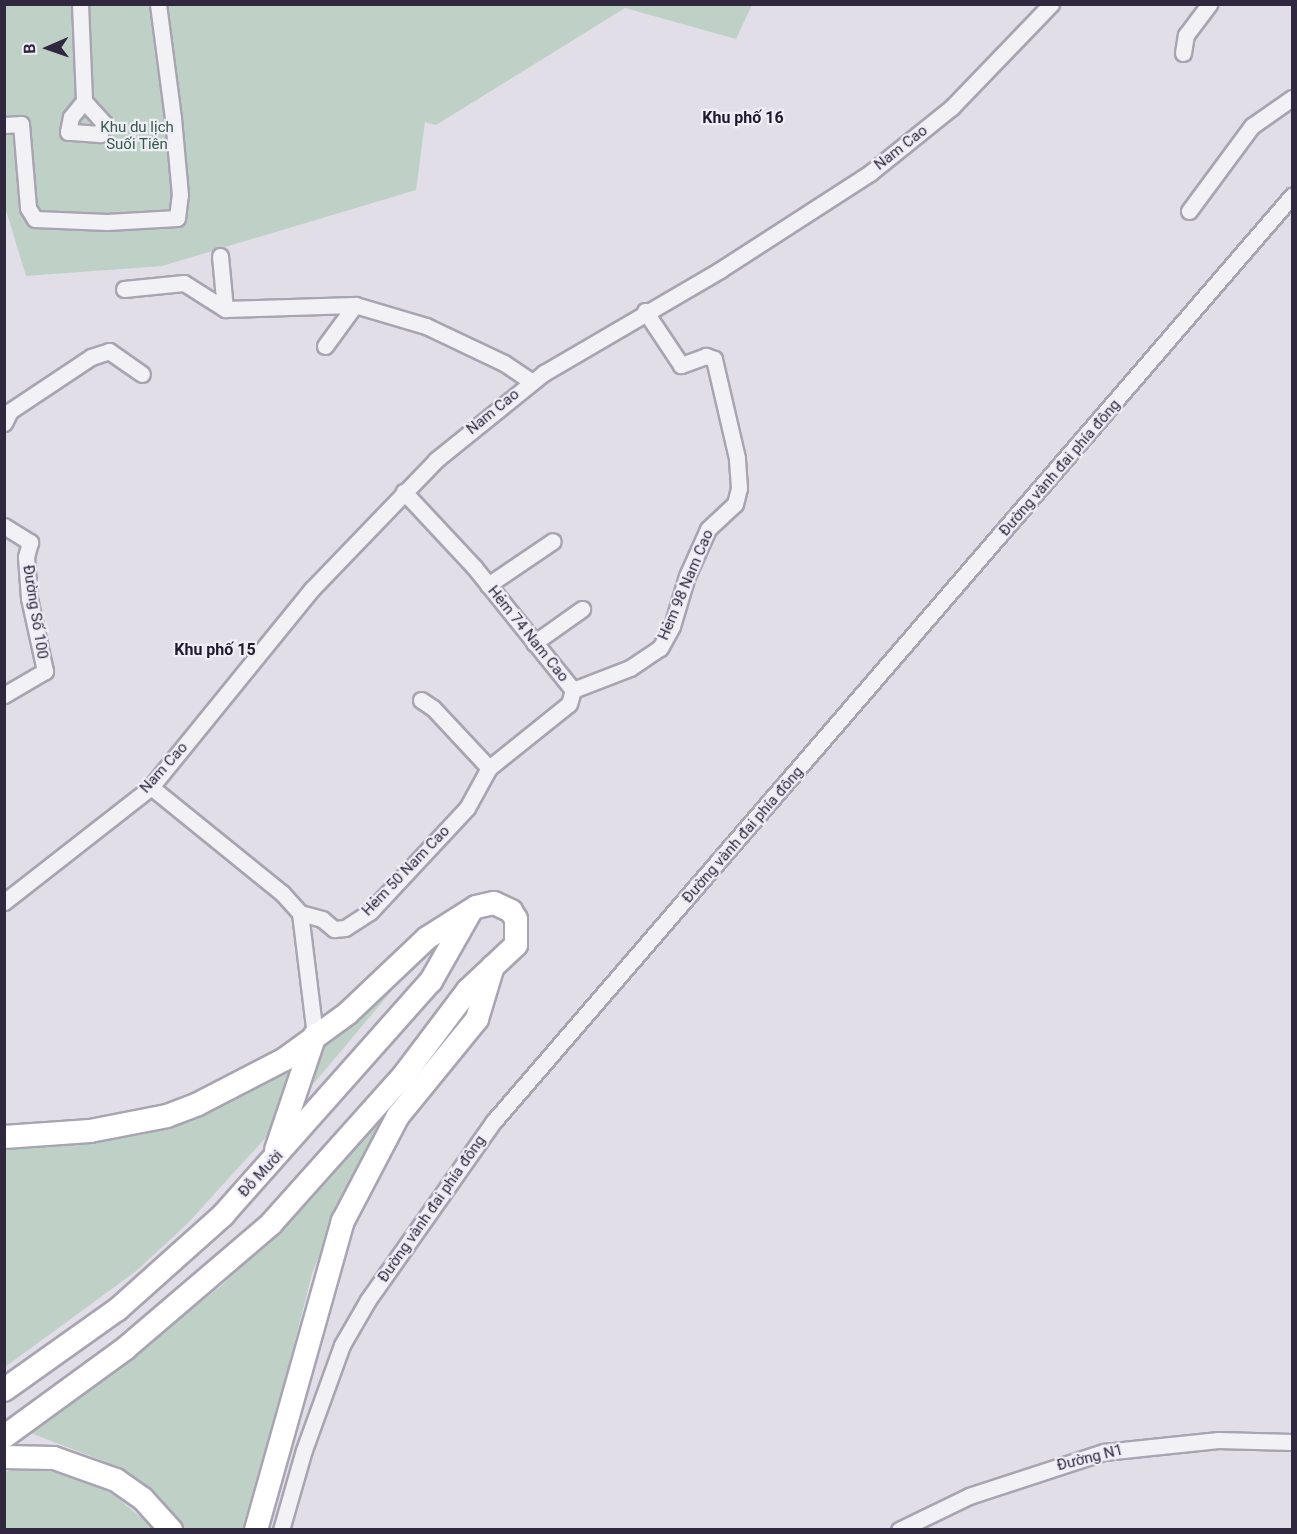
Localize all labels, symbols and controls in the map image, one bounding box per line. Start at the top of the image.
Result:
north arrow [18,18,78,78]
text: B [20,43,39,54]
district label: Khu phố 16 [702,108,784,128]
park label: Khu du lịch Suối Tiên [100,118,174,153]
street label: Nam Cao [871,122,931,174]
street label: Nam Cao [463,385,523,439]
street label: Đường vành đai phía đông [996,396,1124,540]
street label: Hẻm 98 Nam Cao [655,527,717,643]
street label: Đường Số 100 [19,564,51,660]
street label: Hẻm 74 Nam Cao [484,582,572,686]
district label: Khu phố 15 [174,640,256,660]
street label: Nam Cao [136,739,192,797]
street label: Đường vành đai phía đông [679,763,807,907]
street label: Hẻm 50 Nam Cao [358,822,454,920]
street label: Đường vành đai phía đông [374,1132,490,1286]
street label: Đỗ Mười [235,1147,287,1201]
street label: Đường N1 [1055,1441,1125,1475]

